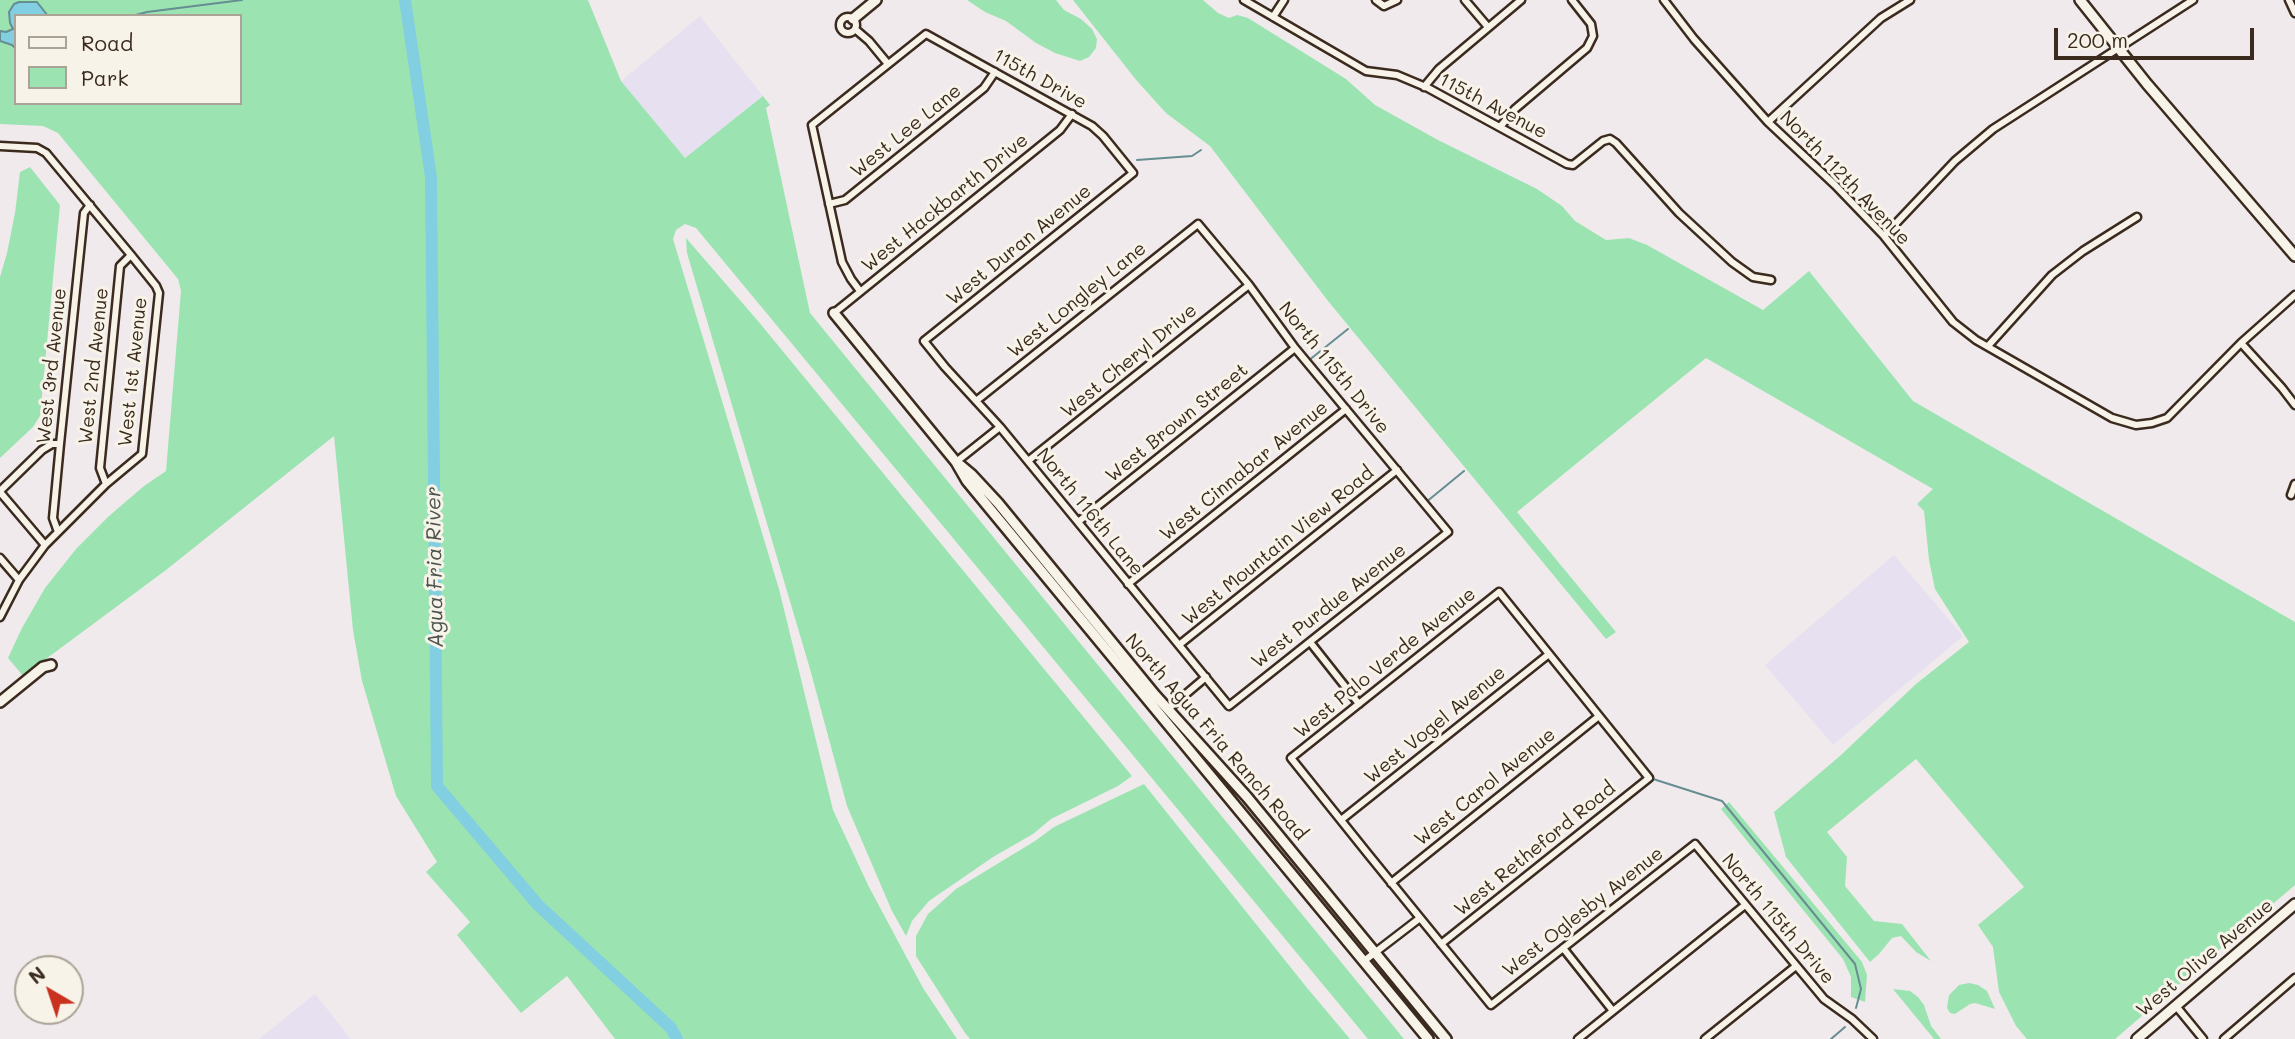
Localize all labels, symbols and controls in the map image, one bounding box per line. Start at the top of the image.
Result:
legend [14,14,242,105]
scale bar [2057,14,2256,58]
text: 200 m [2067,26,2128,53]
text: Road [81,29,133,56]
street label: 115th Drive [989,44,1091,114]
text: Park [81,64,129,91]
street label: 115th Avenue [1435,68,1551,144]
street label: West Lee Lane [846,79,966,183]
street label: North 112th Avenue [1775,106,1915,250]
street label: West Hackbarth Drive [857,129,1033,277]
street label: West Duran Avenue [942,180,1096,310]
street label: West Longley Lane [1003,237,1151,363]
street label: West 3rd Avenue [32,287,72,445]
street label: West 2nd Avenue [74,287,114,445]
street label: West 1st Avenue [114,296,152,448]
street label: North 115th Drive [1274,297,1394,439]
street label: West Cheryl Drive [1056,299,1202,423]
street label: West Brown Street [1101,359,1253,487]
street label: West Cinnabar Avenue [1155,396,1333,546]
street label: North 116th Lane [1032,444,1148,580]
street label: West Mountain View Road [1178,462,1378,630]
water label: Agua Fria River [421,486,449,648]
street label: West Purdue Avenue [1247,539,1411,673]
street label: West Palo Verde Avenue [1290,583,1480,743]
street label: North Agua Fria Ranch Road [1120,629,1312,845]
street label: West Vogel Avenue [1360,661,1510,789]
street label: West Carol Avenue [1410,723,1560,851]
street label: West Retheford Road [1450,777,1620,921]
street label: West Oglesby Avenue [1498,842,1668,982]
street label: North 115th Drive [1717,849,1839,989]
street label: West Olive Avenue [2132,894,2278,1022]
north arrow [14,955,84,1025]
text: N [23,961,50,989]

